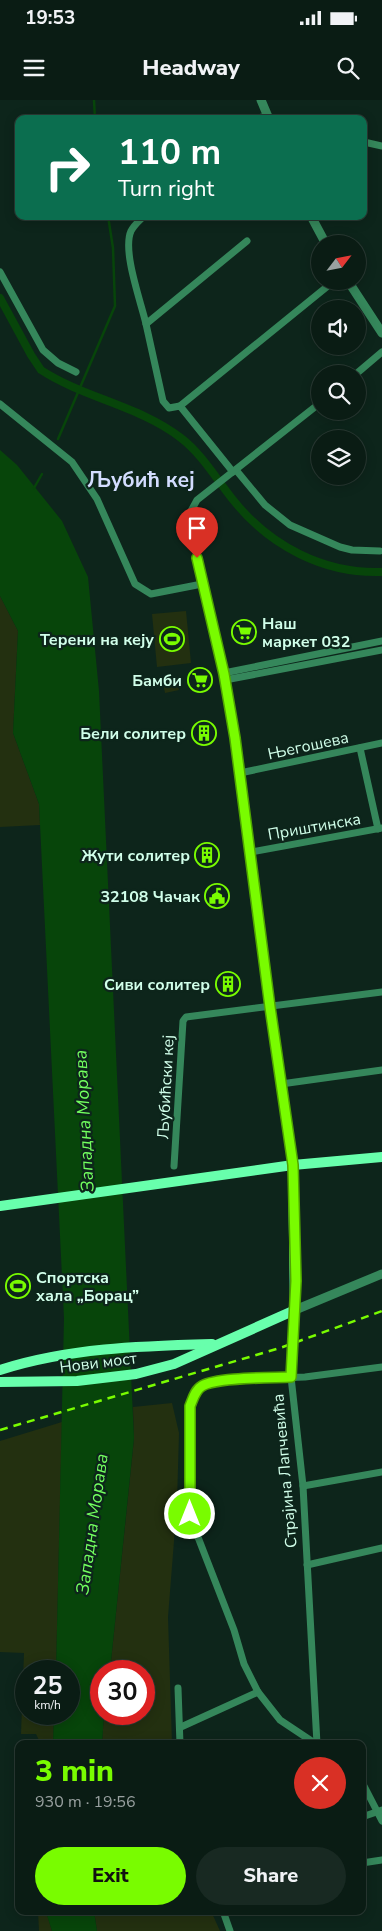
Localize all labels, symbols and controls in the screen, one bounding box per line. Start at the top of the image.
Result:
text: 19:53 [25,5,75,31]
text: Headway [142,53,240,83]
icon: menu [20,54,48,82]
icon: search [334,54,362,82]
text: 110 m [118,129,221,176]
icon: right [35,135,100,200]
text: Turn right [118,174,214,204]
north arrow [311,235,366,290]
map controls [311,235,366,485]
button: sound [311,300,366,355]
button: search [311,365,366,420]
button: layers [311,430,366,485]
district label: Љубић кеј [87,466,195,494]
pin [176,507,218,558]
icon: arrive [183,514,211,542]
place label: Наш маркет 032 [262,613,350,653]
supermarket icon: Наш маркет 032 [231,619,257,645]
sports icon: Терени на кеју [159,626,185,652]
place label: Терени на кеју [40,629,154,651]
supermarket icon: Бамби [187,667,213,693]
place label: Бамби [132,670,182,692]
building icon: Бели солитер [191,720,217,746]
place label: Бели солитер [80,723,186,745]
street label: Његошева [266,727,351,765]
street label: Приштинска [266,808,362,846]
building icon: Жути солитер [194,842,220,868]
place label: Жути солитер [81,845,190,867]
public building icon: 32108 Чачак [204,883,230,909]
place label: 32108 Чачак [100,886,201,908]
building icon: Сиви солитер [215,971,241,997]
place label: Сиви солитер [104,974,210,996]
street label: Љубићски кеј [152,1034,180,1140]
water label: Западна Морава [68,1049,100,1193]
place label: Спортска хала „Борац” [36,1267,139,1307]
sports icon: Спортска хала „Борац” [5,1273,31,1299]
street label: Нови мост [58,1347,139,1379]
street label: Страјина Лапчевића [267,1393,303,1549]
water label: Западна Морава [70,1452,114,1596]
position arrow [163,1487,215,1539]
speed limit sign: 30 [90,1660,155,1725]
text: 25 [32,1669,63,1703]
text: km/h [34,1697,61,1713]
text: 3 min [35,1751,114,1792]
button: close [294,1757,346,1809]
text: 930 m · 19:56 [35,1791,136,1813]
button: Exit [35,1847,186,1905]
button: Share [196,1847,346,1905]

